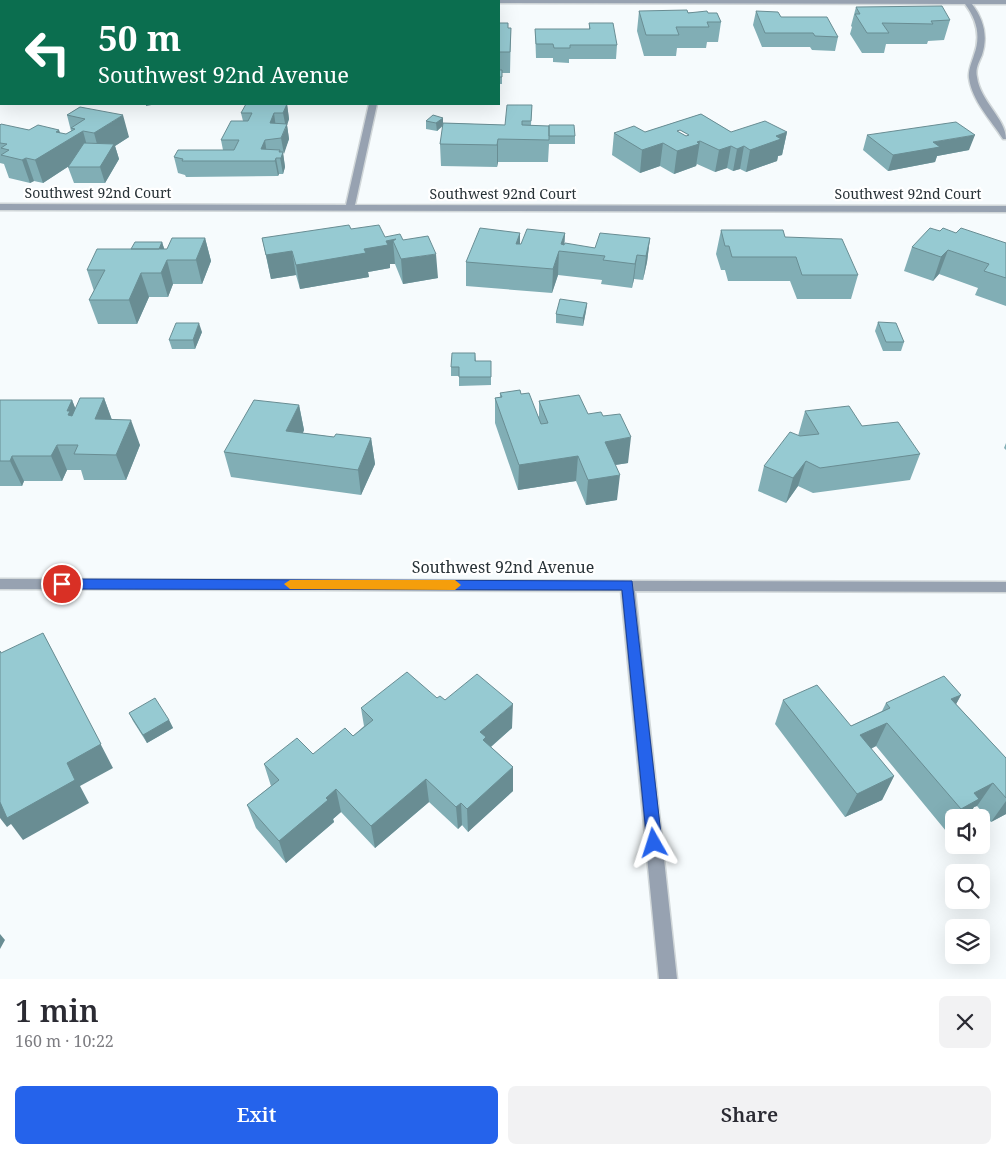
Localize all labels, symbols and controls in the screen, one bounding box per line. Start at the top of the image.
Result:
text: 50 m [98,14,181,61]
icon: left [15,20,80,85]
text: Southwest 92nd Avenue [98,59,349,89]
street label: Southwest 92nd Court [25,183,171,202]
street label: Southwest 92nd Court [430,184,576,203]
street label: Southwest 92nd Court [835,184,981,203]
street label: Southwest 92nd Avenue [412,556,594,578]
pin [41,563,83,605]
icon: arrive [48,570,76,598]
map controls [945,809,990,964]
button: sound [945,809,990,854]
position arrow [627,816,679,868]
button: search [945,864,990,909]
button: layers [945,919,990,964]
text: 1 min [15,990,99,1031]
button: close [939,996,991,1048]
text: 160 m · 10:22 [15,1030,114,1052]
button: Exit [15,1086,498,1144]
button: Share [508,1086,991,1144]

